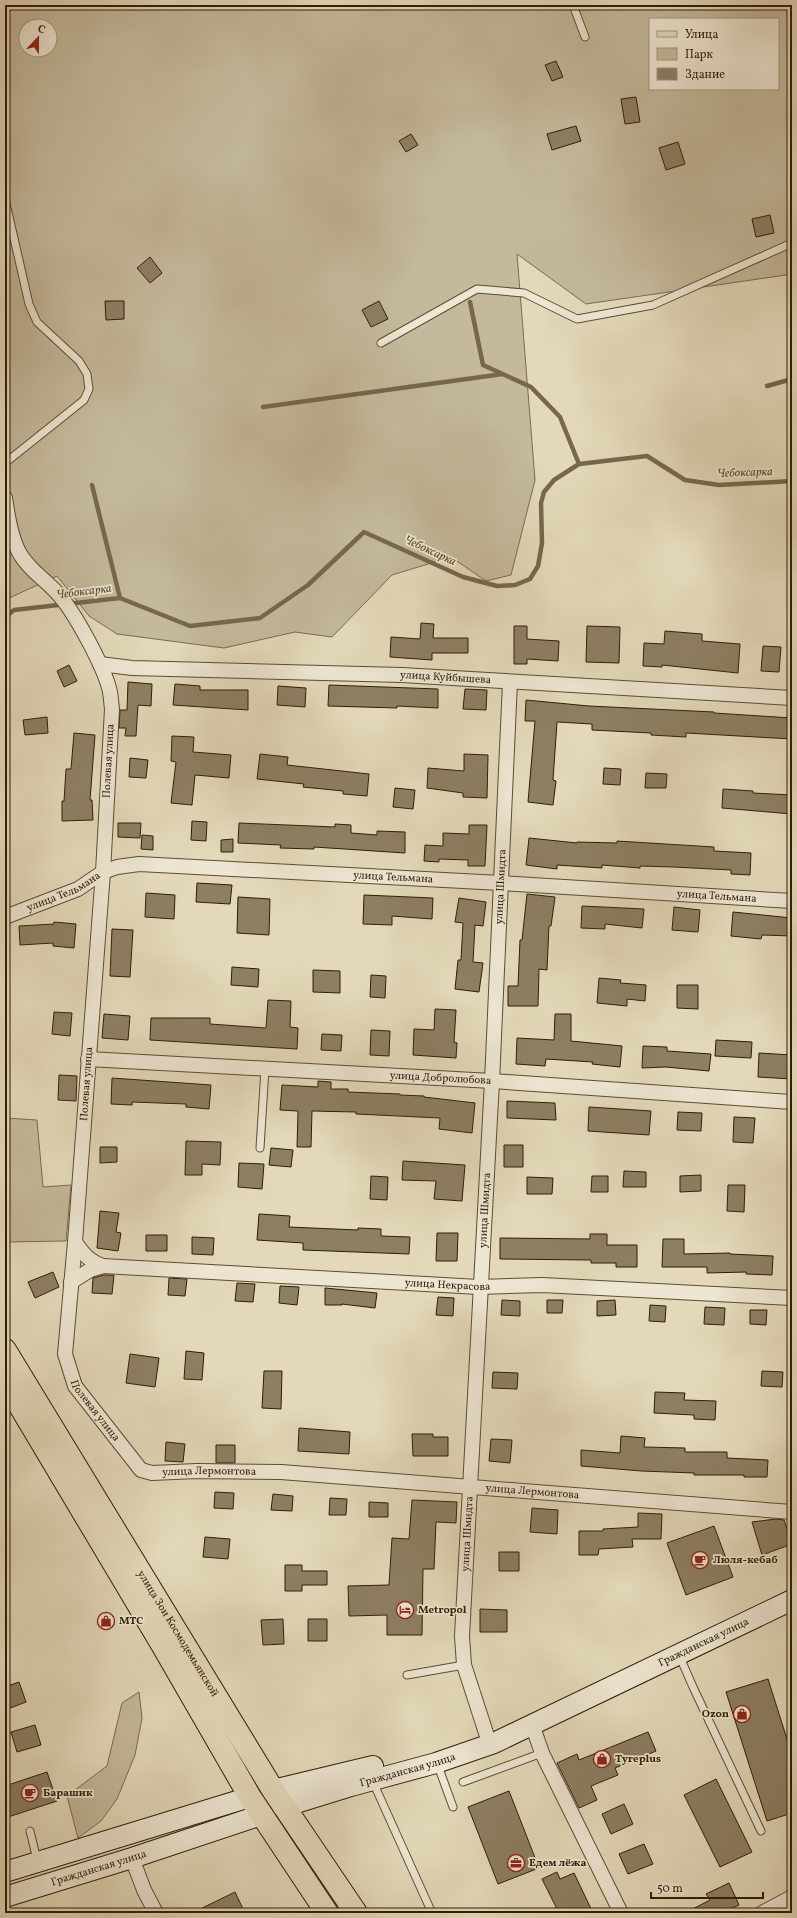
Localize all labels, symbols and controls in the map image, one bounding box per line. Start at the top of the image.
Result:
north arrow [18,18,58,58]
legend [649,18,779,90]
text: С [35,22,47,38]
text: Улица [685,27,718,43]
text: Парк [685,47,713,63]
text: Здание [685,67,725,83]
water label: Чебоксарка [717,464,773,482]
water label: Чебоксарка [401,532,459,570]
water label: Чебоксарка [55,581,113,603]
street label: улица Куйбышева [400,667,492,688]
street label: Полевая улица [100,723,118,799]
street label: улица Шмидта [492,848,510,925]
street label: улица Тельмана [25,868,104,915]
street label: улица Тельмана [353,868,434,887]
street label: улица Тельмана [676,886,758,906]
street label: Полевая улица [77,1046,97,1122]
street label: улица Добролюбова [389,1068,492,1088]
street label: улица Шмидта [475,1172,495,1248]
street label: улица Некрасова [404,1275,491,1295]
street label: Полевая улица [66,1378,124,1445]
street label: улица Лермонтова [162,1463,257,1480]
street label: улица Лермонтова [485,1481,580,1503]
street label: улица Шмидта [458,1495,477,1572]
cafe icon: Люля-кебаб [690,1550,710,1570]
place label: Люля-кебаб [713,1553,778,1568]
street label: улица Зои Космодемьянской [134,1568,222,1700]
hotel icon: Metropol [395,1600,415,1620]
place label: Metropol [418,1603,467,1618]
shop icon: МТС [96,1611,116,1631]
place label: МТС [119,1614,143,1629]
street label: Гражданская улица [656,1614,752,1671]
shop icon: Ozon [732,1704,752,1724]
place label: Ozon [702,1707,729,1722]
street label: Гражданская улица [358,1749,458,1791]
shop icon: Tyreplus [592,1749,612,1769]
place label: Tyreplus [615,1752,661,1767]
cafe icon: Барашик [20,1783,40,1803]
place label: Барашик [43,1786,93,1801]
street label: Гражданская улица [49,1846,149,1890]
office icon: Едем лёжа [506,1853,526,1873]
place label: Едем лёжа [529,1856,586,1871]
scale bar [651,1874,763,1900]
text: 50 m [657,1881,683,1897]

